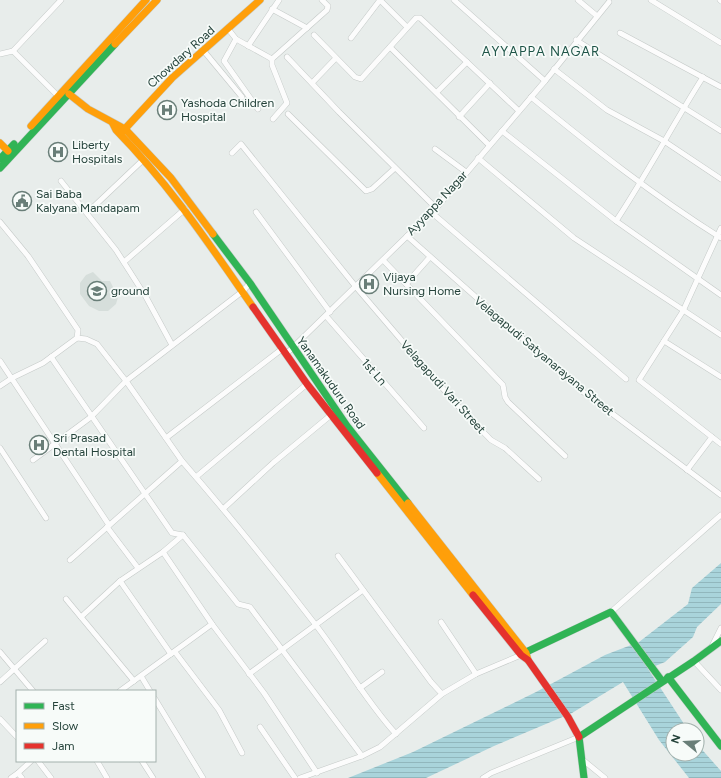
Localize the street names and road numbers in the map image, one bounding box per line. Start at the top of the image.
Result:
street label: Chowdary Road [145,23,217,91]
street label: Ayyappa Nagar [404,168,470,238]
street label: Velagapudi Satyanarayana Street [471,293,617,419]
street label: Yanamakuduru Road [294,334,368,432]
street label: Velagapudi Vari Street [398,338,489,437]
street label: 1st Ln [359,356,390,389]

